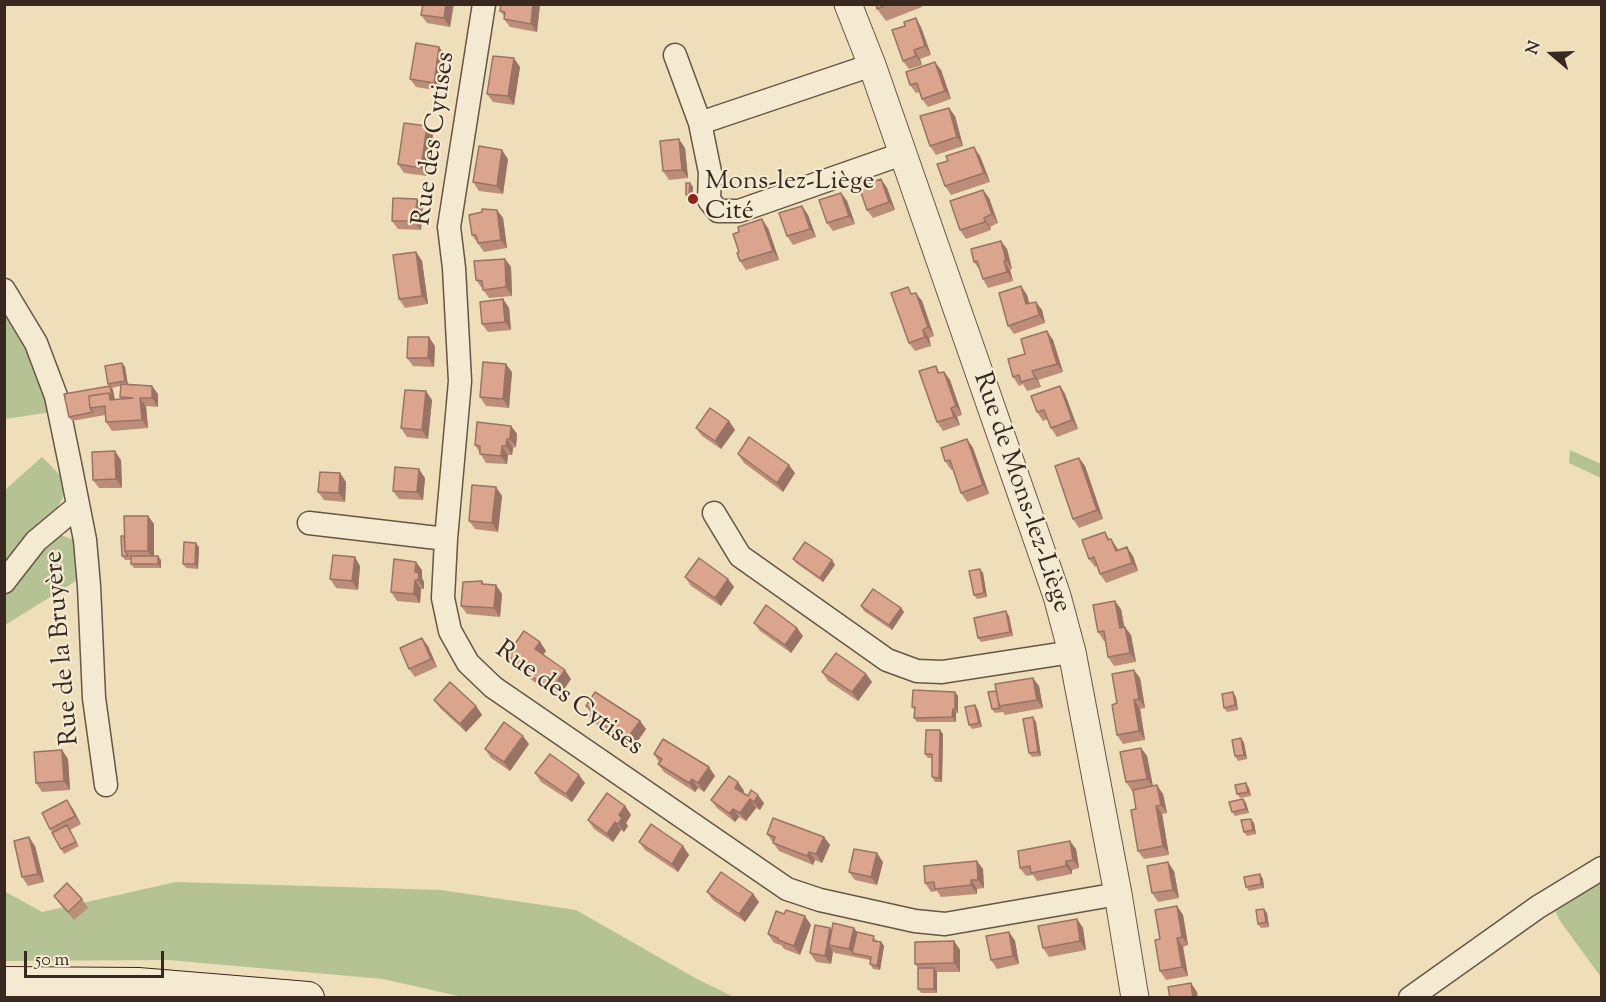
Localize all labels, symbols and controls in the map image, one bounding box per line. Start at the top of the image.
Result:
north arrow [1522,24,1582,84]
text: N [1522,38,1547,58]
street label: Rue des Cytises [408,50,464,228]
place label: Mons-lez-Liège Cité [705,168,875,230]
marker: Mons-lez-Liège Cité [686,192,700,206]
street label: Rue de Mons-lez-Liège [964,369,1076,617]
street label: Rue de la Bruyère [40,550,88,746]
street label: Rue des Cytises [488,636,648,764]
scale bar [27,939,166,977]
text: 50 m [35,948,69,974]

